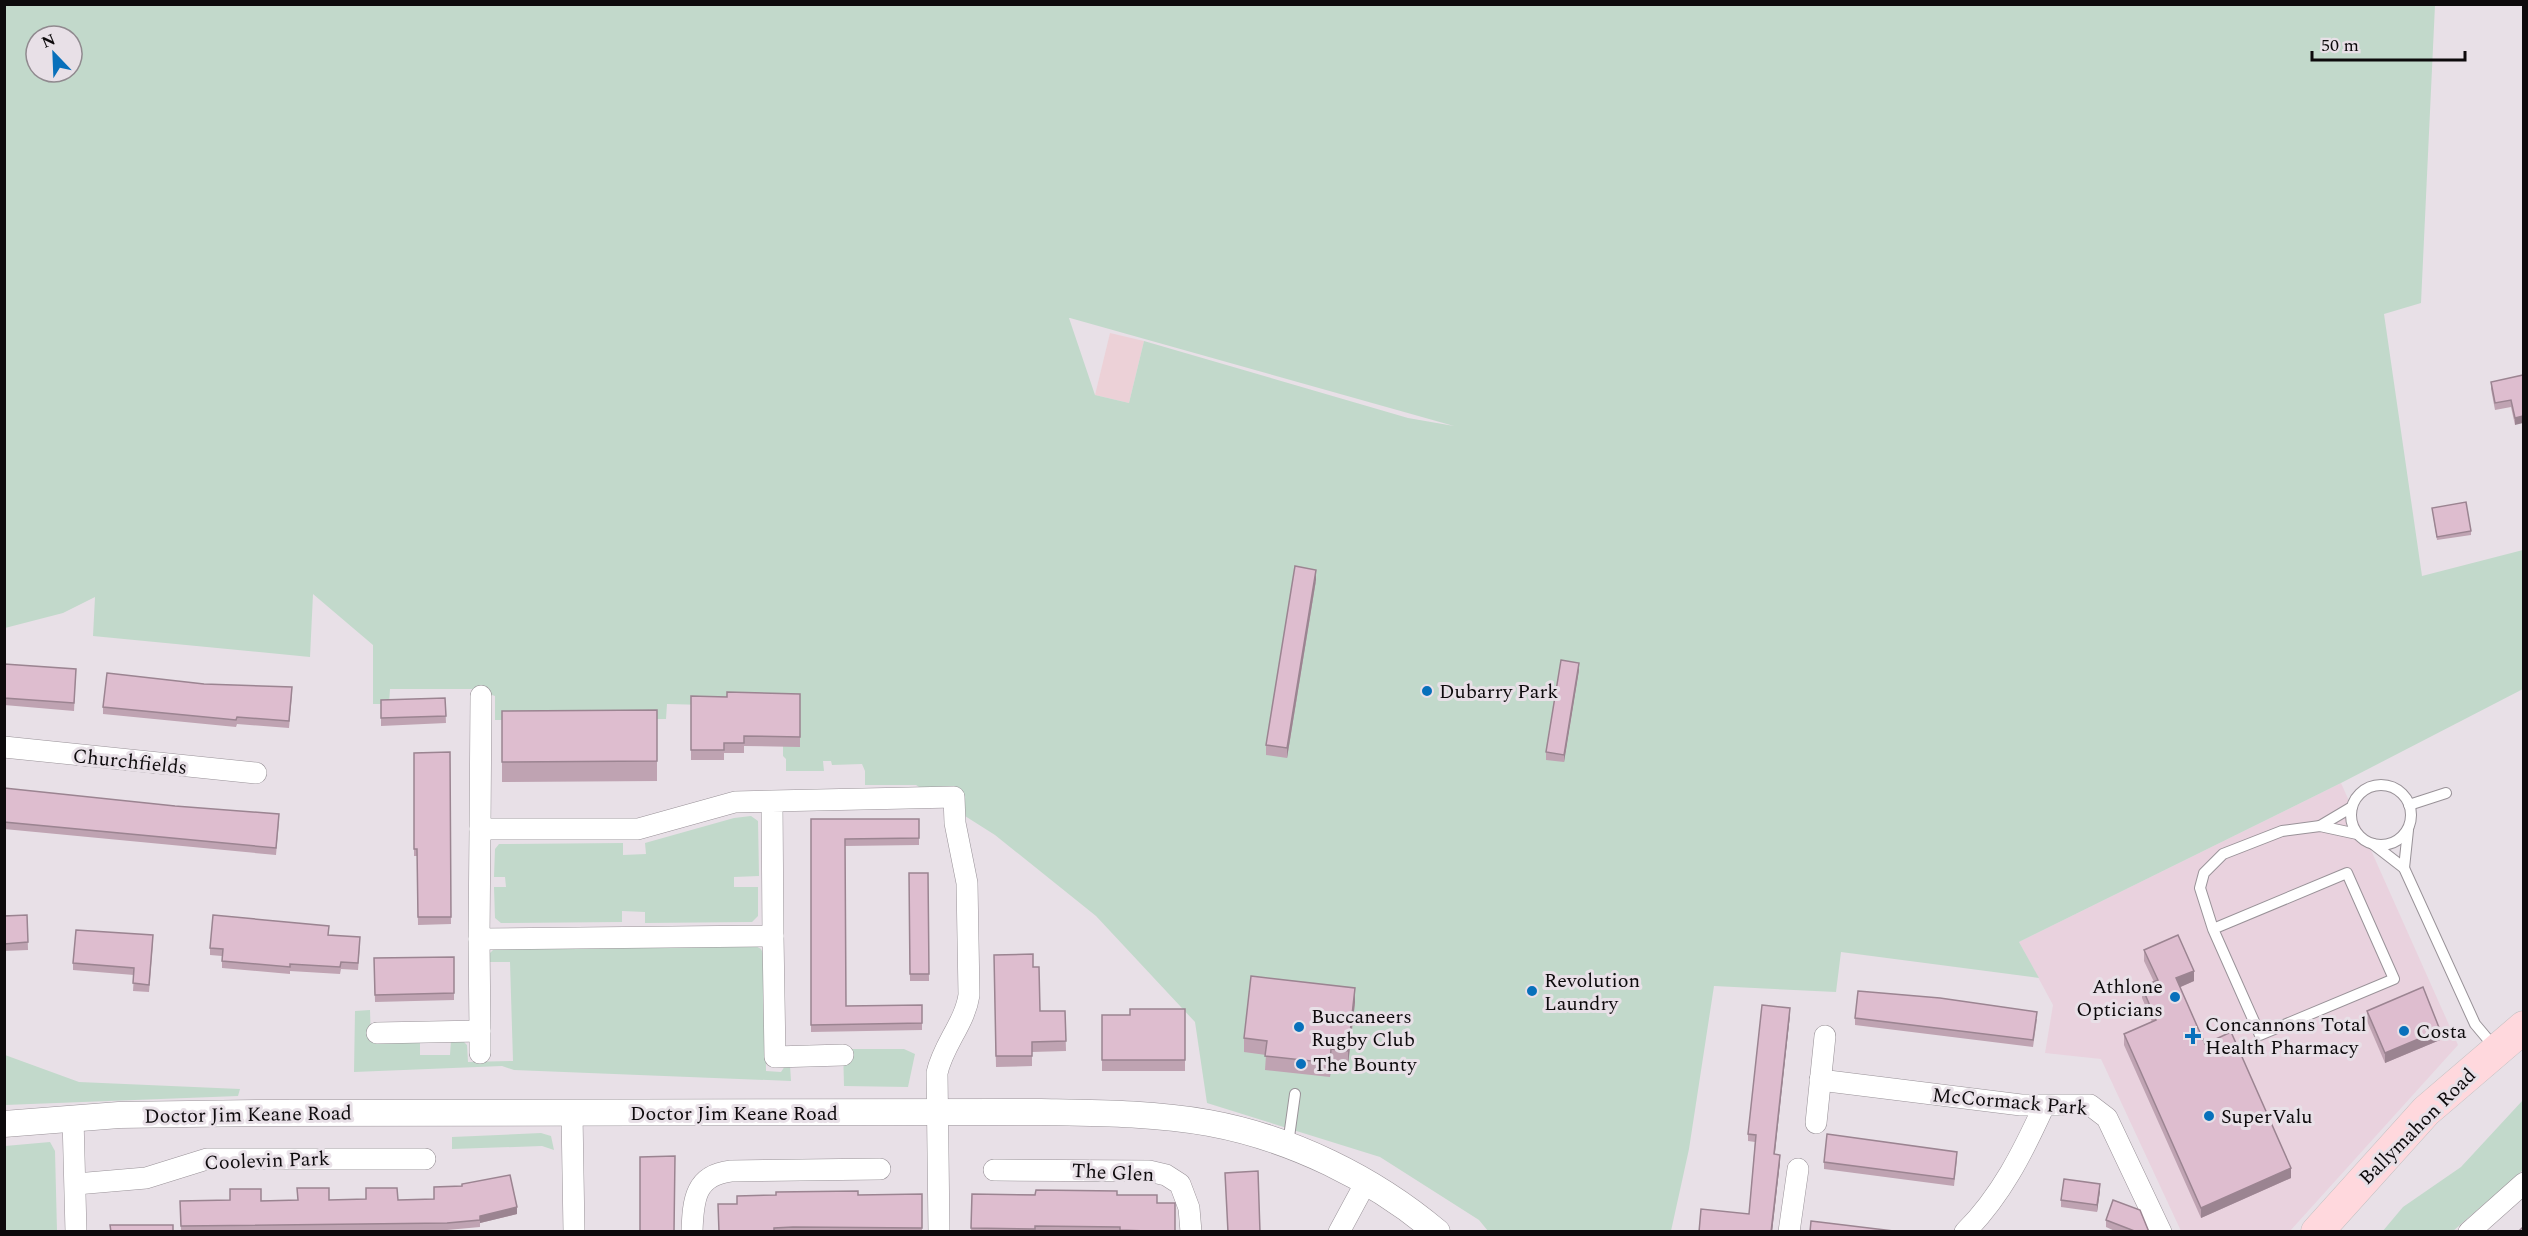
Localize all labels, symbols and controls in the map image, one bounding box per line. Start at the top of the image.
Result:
north arrow [24,24,84,84]
scale bar [2312,24,2465,62]
text: N [38,28,59,55]
text: 50 m [2321,32,2359,59]
place label: Dubarry Park [1439,677,1559,707]
marker: Dubarry Park [1420,684,1434,698]
street label: Churchfields [71,741,189,783]
place label: Revolution Laundry [1544,966,1640,1019]
place label: Athlone Opticians [2076,972,2163,1025]
marker: Revolution Laundry [1525,984,1539,998]
marker: Athlone Opticians [2168,990,2182,1004]
place label: Buccaneers Rugby Club [1311,1002,1415,1055]
place label: Concannons Total Health Pharmacy [2205,1010,2367,1063]
place label: Costa [2416,1017,2467,1047]
marker: Buccaneers Rugby Club [1292,1020,1306,1034]
marker: Costa [2397,1024,2411,1038]
marker: Concannons Total Health Pharmacy [2186,1029,2200,1043]
place label: The Bounty [1313,1050,1418,1080]
marker: The Bounty [1294,1057,1308,1071]
street label: Ballymahon Road [2352,1061,2483,1192]
street label: McCormack Park [1931,1080,2089,1124]
street label: Doctor Jim Keane Road [144,1098,352,1132]
street label: Doctor Jim Keane Road [630,1099,838,1129]
place label: SuperValu [2221,1102,2312,1132]
marker: SuperValu [2202,1109,2216,1123]
street label: Coolevin Park [204,1144,330,1178]
street label: The Glen [1071,1156,1155,1190]

